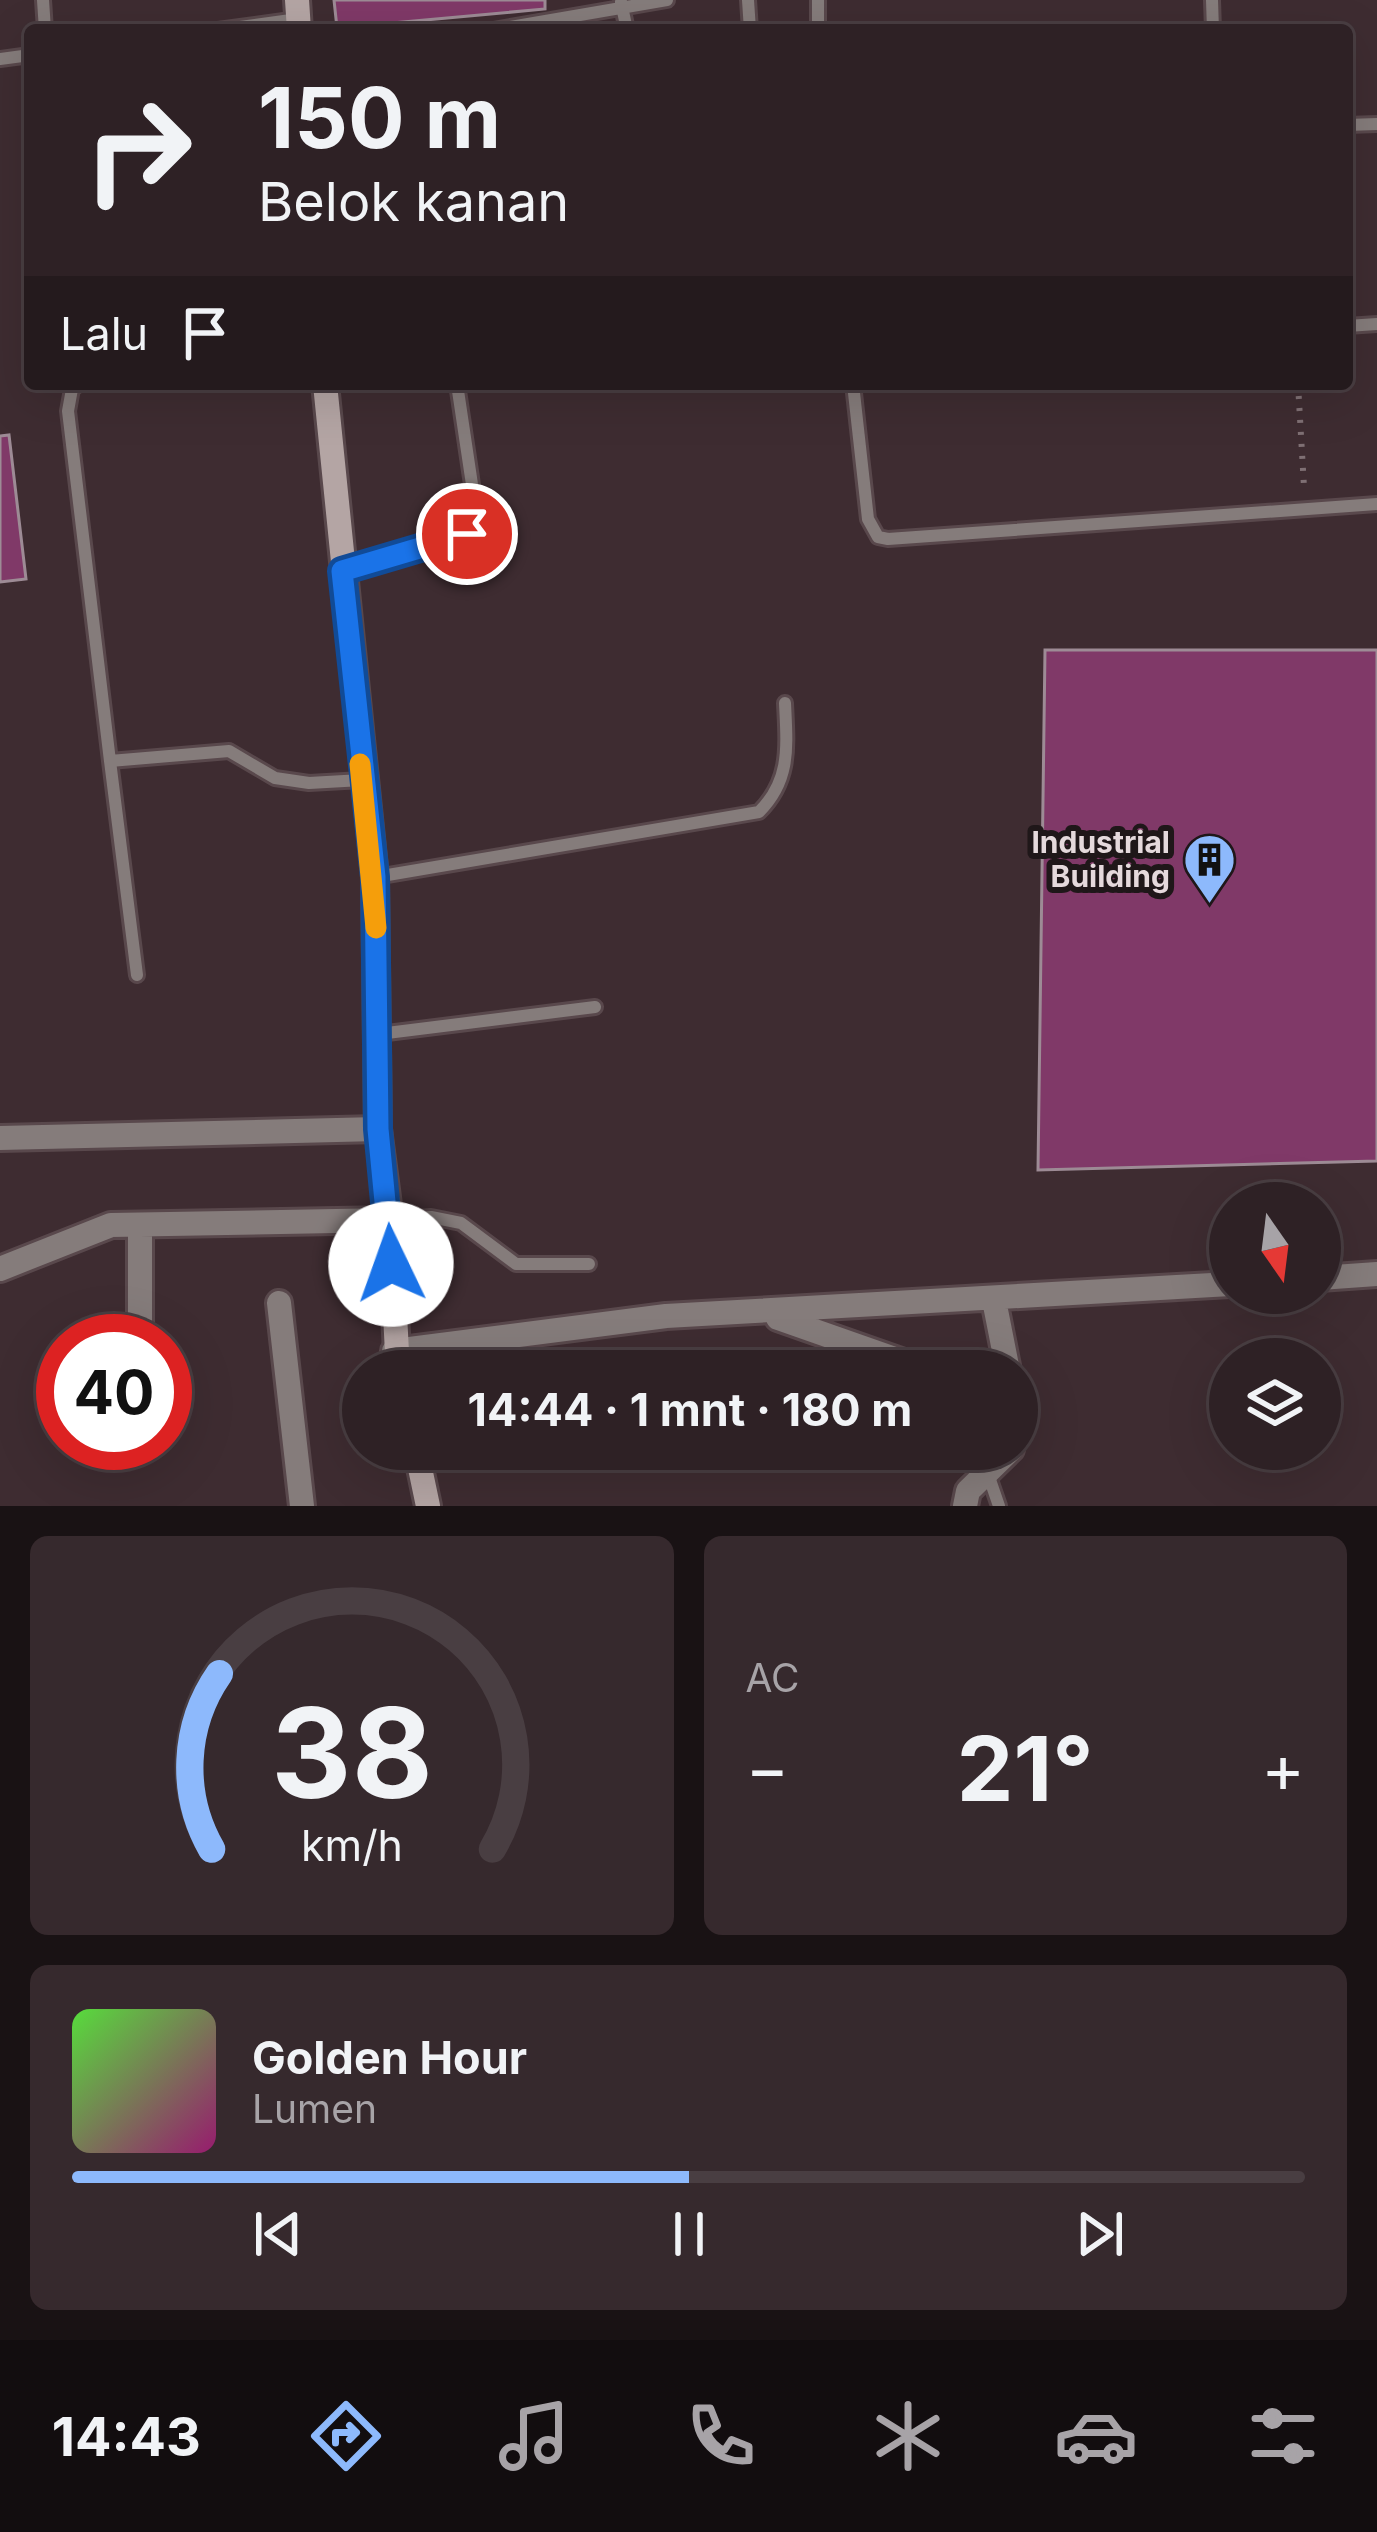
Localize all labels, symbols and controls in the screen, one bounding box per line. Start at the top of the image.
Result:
text: 150 m [258,67,501,168]
icon: right [60,72,216,228]
text: Belok kanan [258,169,569,234]
icon: arrive [172,300,238,366]
text: Lalu [60,306,148,361]
pin [416,483,518,585]
icon: arrive [434,501,500,567]
place label: Industrial Building [1031,824,1170,894]
building icon: Industrial Building [1181,832,1237,906]
north arrow [1209,1182,1341,1314]
map controls [1209,1182,1341,1470]
position arrow [328,1201,454,1327]
speed limit sign: 40 [36,1314,192,1470]
button: layers [1209,1338,1341,1470]
text: 14:44 · 1 mnt · 180 m [468,1382,912,1437]
text: AC [746,1654,800,1701]
text: 38 [271,1677,433,1828]
text: 21° [957,1714,1094,1823]
text: − [746,1728,789,1808]
text: + [1261,1728,1305,1808]
text: km/h [301,1818,403,1870]
text: Golden Hour [252,2030,527,2085]
text: Lumen [252,2085,377,2132]
icon: previous [245,2201,311,2267]
icon: pause [656,2201,722,2267]
icon: next [1067,2201,1133,2267]
icon: directions [304,2394,388,2478]
icon: music [492,2394,576,2478]
icon: phone [679,2394,763,2478]
icon: climate [866,2394,950,2478]
icon: car [1054,2394,1138,2478]
icon: filters [1241,2394,1325,2478]
text: 14:43 [52,2404,201,2469]

